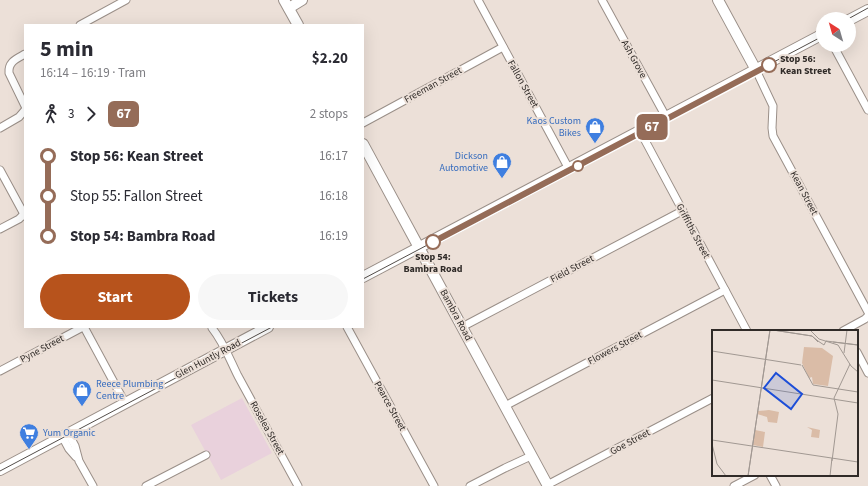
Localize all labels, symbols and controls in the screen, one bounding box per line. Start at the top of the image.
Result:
north arrow [816,12,856,52]
map controls [816,12,856,52]
text: 5 min [40,33,94,65]
street label: Ash Grove [618,37,650,81]
text: $2.20 [312,48,348,69]
place label: Stop 56: Kean Street [780,52,831,78]
marker: Stop 56: Kean Street [761,57,777,73]
street label: Fallon Street [504,58,542,111]
street label: Freeman Street [402,63,465,107]
text: 16:14 – 16:19 · Tram [40,64,146,82]
icon: walk [40,103,62,125]
icon: forward [80,103,102,125]
text: 67 [116,104,131,124]
text: 3 [68,105,74,123]
text: 2 stops [310,105,348,123]
place label: Kaos Custom Bikes [527,114,581,140]
line badge: 67 [634,114,670,140]
shop icon: Kaos Custom Bikes [584,116,606,144]
text: 67 [645,117,659,137]
text: Stop 56: Kean Street [70,146,203,167]
text: 16:17 [319,147,348,165]
place label: Dickson Automotive [440,149,488,175]
shop icon: Dickson Automotive [491,151,513,179]
unlabelled marker [572,160,584,172]
street label: Kean Street [787,168,822,218]
text: Stop 55: Fallon Street [70,186,203,207]
text: 16:18 [319,187,348,205]
street label: Griffiths Street [673,201,714,261]
text: Stop 54: Bambra Road [70,226,215,247]
text: 16:19 [319,227,348,245]
marker: Stop 54: Bambra Road [425,234,441,250]
place label: Stop 54: Bambra Road [403,250,463,276]
street label: Field Street [548,251,597,286]
button: Start [40,274,190,320]
button: Tickets [198,274,348,320]
street label: Bambra Road [437,287,475,343]
street label: Flowers Street [585,328,645,368]
inset map [712,330,858,476]
street label: Pyne Street [18,331,67,366]
street label: Glen Huntly Road [173,336,243,382]
place label: Reece Plumbing Centre [96,377,163,403]
shop icon: Reece Plumbing Centre [71,379,93,407]
street label: Pearce Street [371,379,410,434]
street label: Roselea Street [246,399,288,458]
supermarket icon: Yum Organic [18,422,40,450]
street label: Goe Street [607,425,653,458]
place label: Yum Organic [42,426,96,440]

